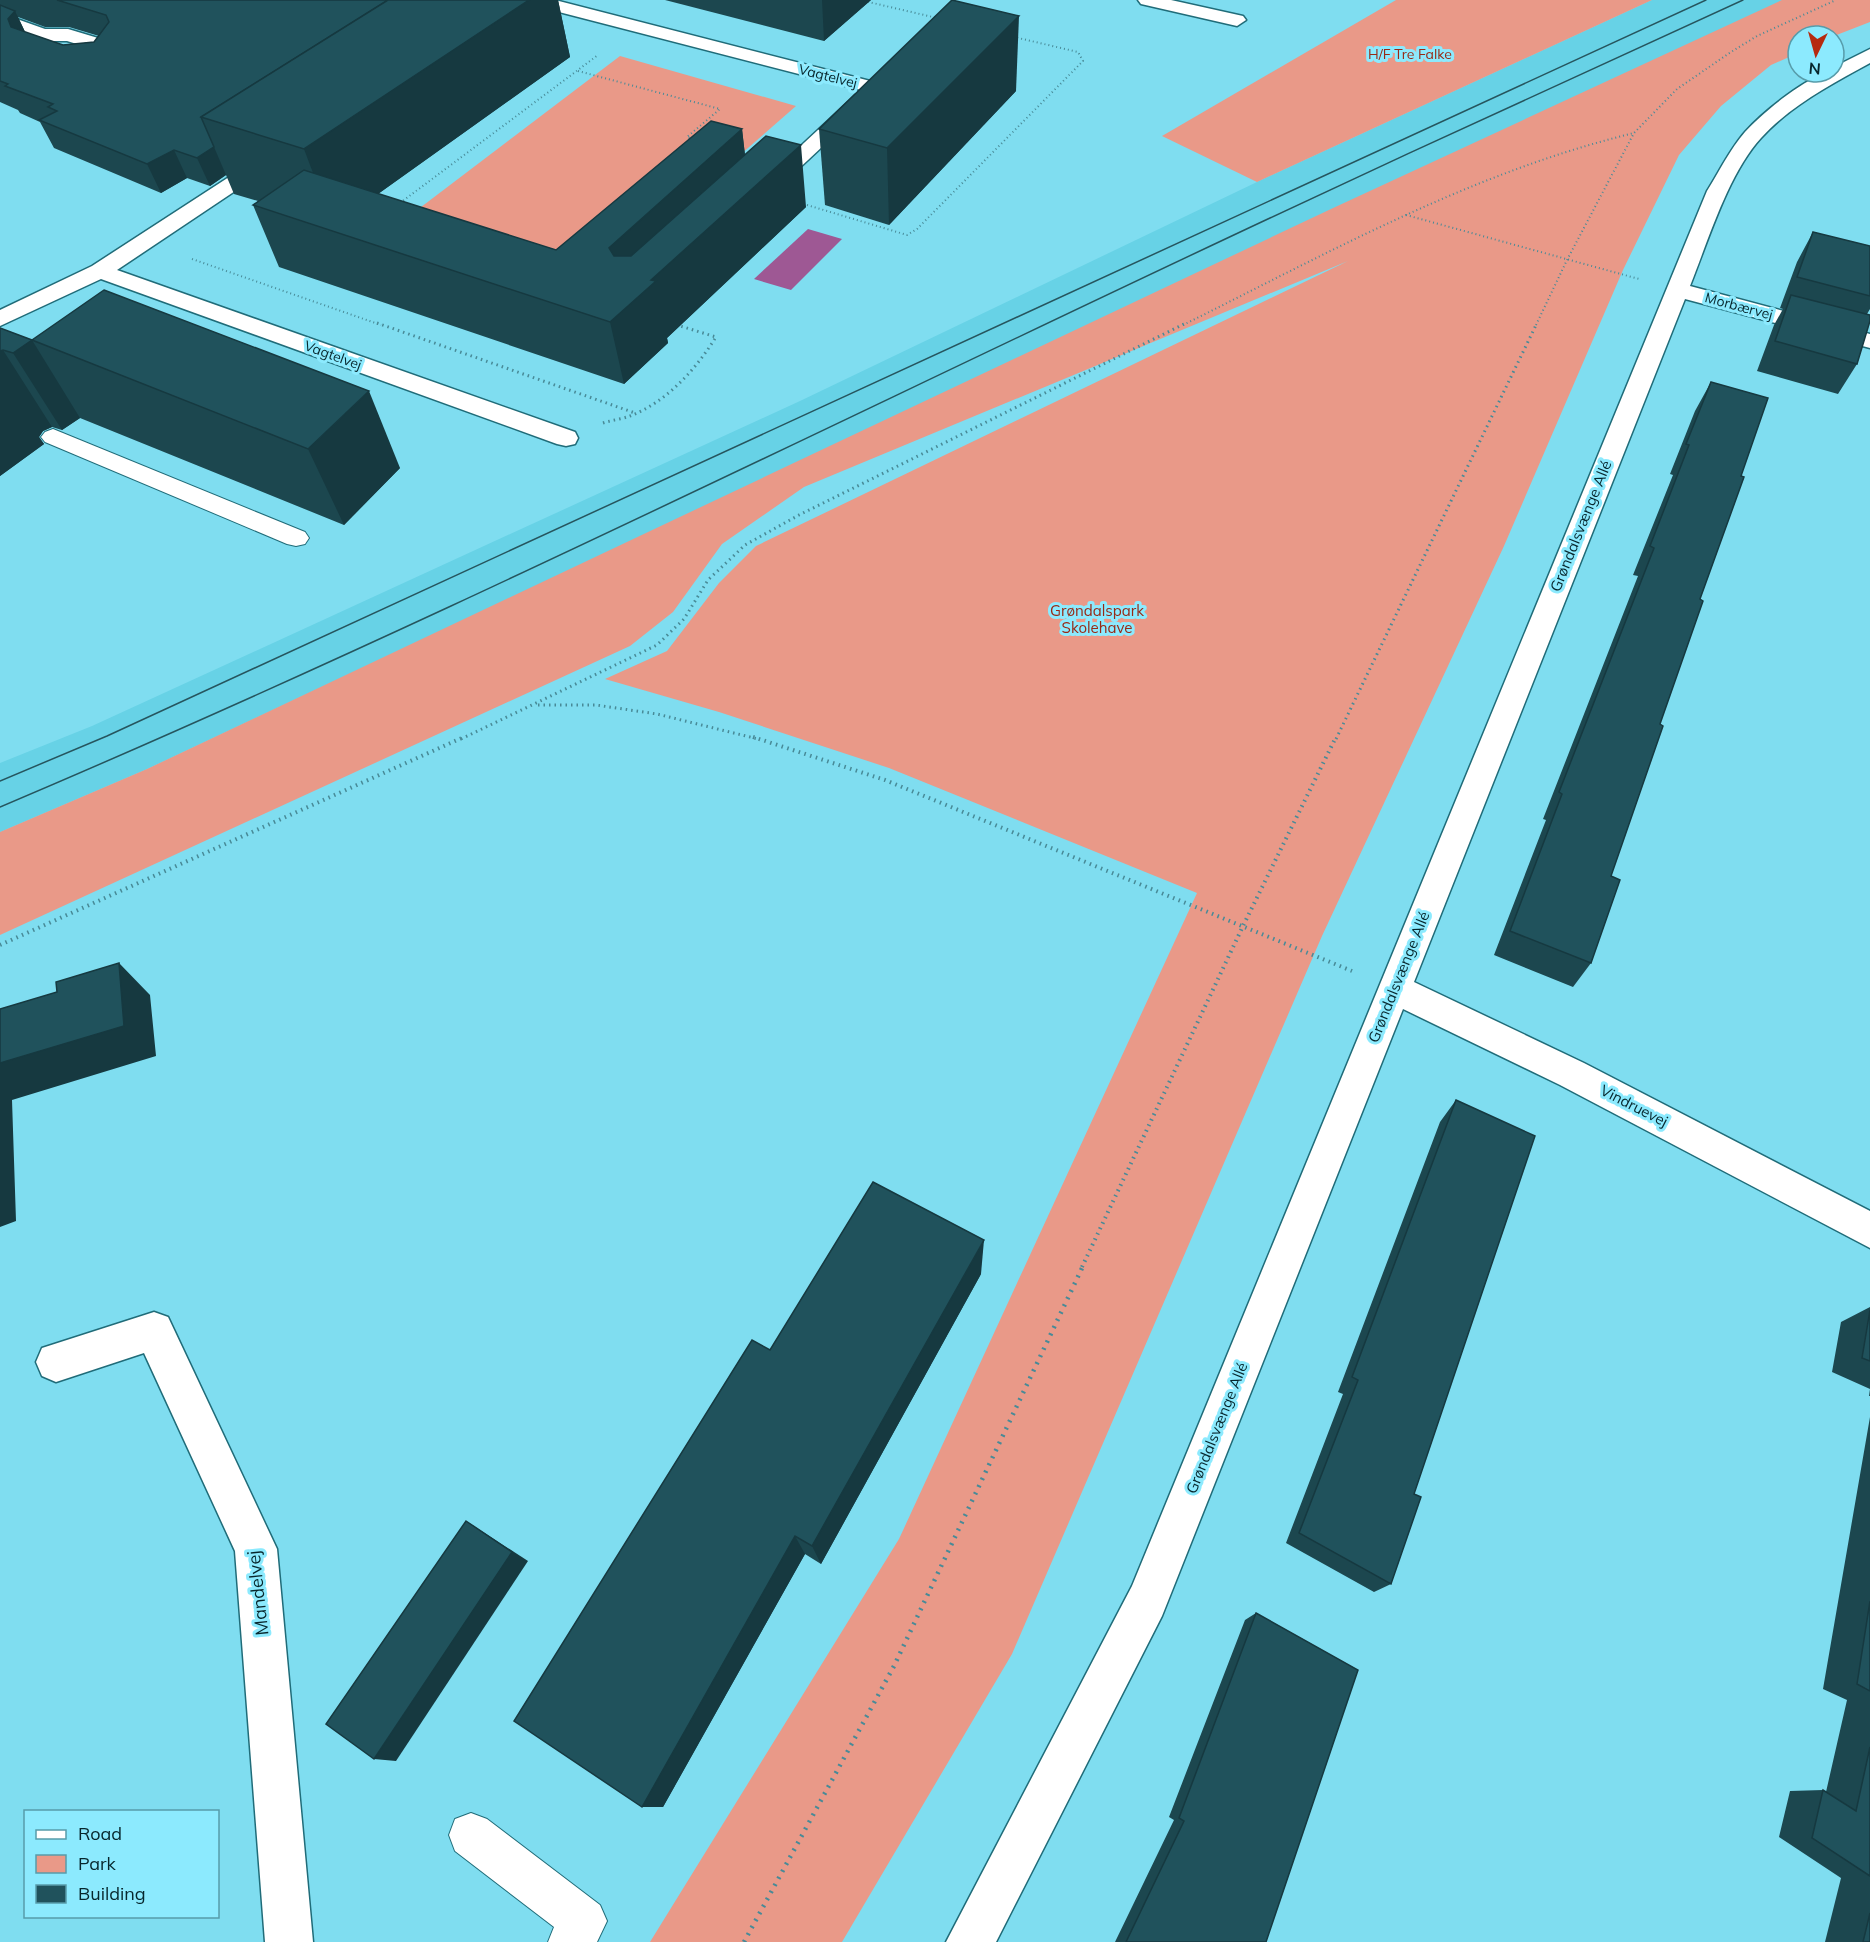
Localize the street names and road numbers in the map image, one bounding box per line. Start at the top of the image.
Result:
street label: Vagtelvej [797,60,859,92]
street label: Morbærvej [1703,288,1775,324]
street label: Vagtelvej [302,336,364,374]
street label: Grøndalsvænge Allé [1546,457,1616,594]
street label: Grøndalsvænge Allé [1364,908,1434,1045]
street label: Vindruevej [1597,1080,1671,1131]
street label: Grøndalsvænge Allé [1182,1359,1252,1496]
street label: Mandelvej [242,1549,273,1637]

